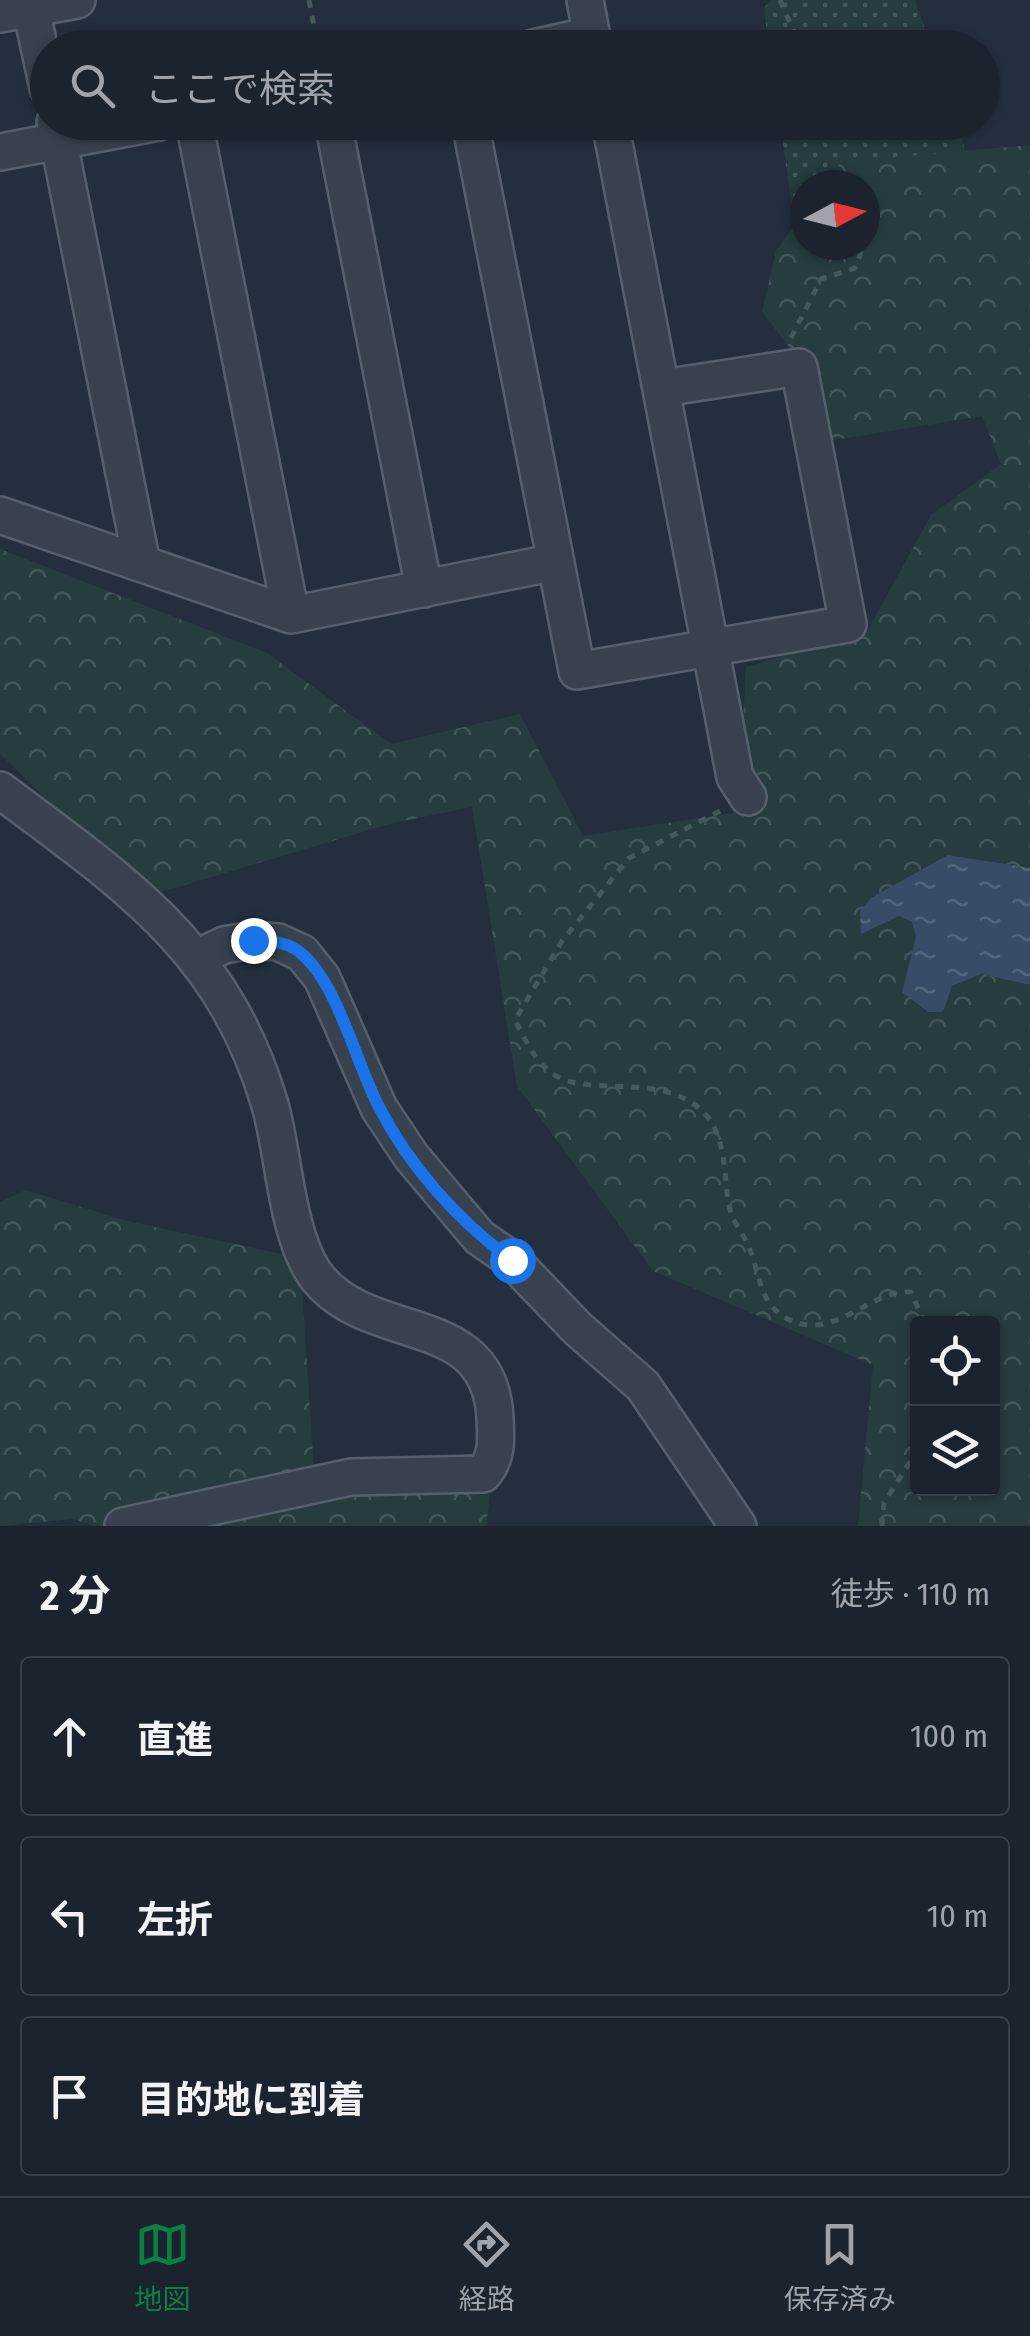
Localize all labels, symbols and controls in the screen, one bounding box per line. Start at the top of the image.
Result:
search box [30,30,1000,140]
icon: search [65,58,120,113]
text: ここで検索 [145,66,335,112]
north arrow [790,170,880,260]
route end [231,918,277,964]
route start [490,1238,536,1284]
map controls [910,1316,1000,1496]
button: locate [910,1316,1000,1406]
button: layers [910,1406,1000,1496]
text: 2 分 [40,1571,110,1621]
text: 徒歩 · 110 m [831,1575,990,1613]
icon: ahead [42,1709,97,1764]
text: 直進 [137,1717,213,1763]
text: 100 m [910,1717,988,1755]
icon: left [42,1889,97,1944]
text: 左折 [137,1897,213,1943]
text: 10 m [927,1897,988,1935]
icon: arrive [42,2069,97,2124]
text: 目的地に到着 [137,2077,365,2123]
tab: 地図 [134,2217,190,2317]
tab: 経路 [459,2217,515,2317]
tab: 保存済み [784,2217,896,2317]

